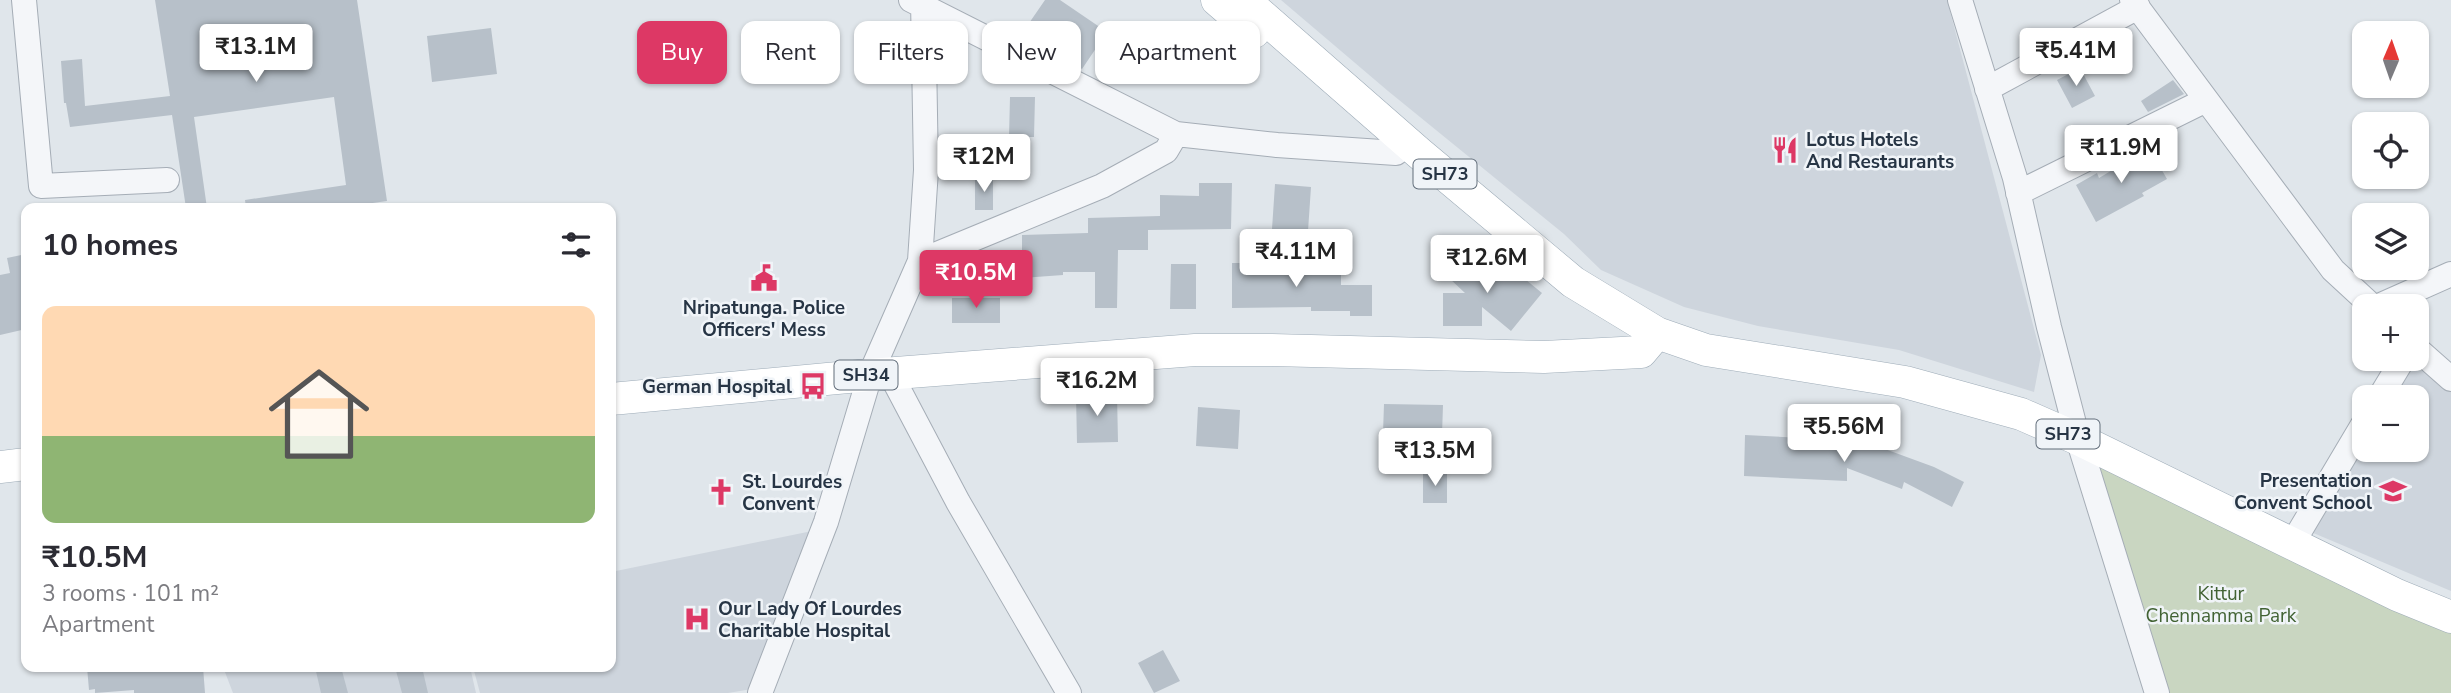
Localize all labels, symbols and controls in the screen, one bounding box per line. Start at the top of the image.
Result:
chip: Buy [637,21,727,84]
chip: Rent [741,21,840,84]
chip: Filters [854,21,968,84]
chip: New [982,21,1081,84]
chip: Apartment [1095,21,1260,84]
north arrow [2352,21,2429,98]
map controls [2352,21,2429,462]
pin: ₹13.1M [199,24,313,84]
pin: ₹5.41M [2019,28,2133,88]
text: ₹13.1M [216,31,296,62]
text: ₹5.41M [2036,35,2116,66]
button: locate [2352,112,2429,189]
pin: ₹11.9M [2064,125,2178,185]
place label: Lotus Hotels And Restaurants [1806,127,1954,175]
text: ₹11.9M [2081,132,2161,163]
pin: ₹12M [943,134,1025,194]
restaurant icon: Lotus Hotels And Restaurants [1770,135,1800,165]
text: ₹12M [953,141,1015,172]
road number: SH73 [1414,160,1476,188]
button: layers [2352,203,2429,280]
text: 10 homes [42,225,178,266]
icon: filters [557,226,595,264]
pin: ₹4.11M [1239,230,1353,289]
text: ₹4.11M [1256,236,1336,267]
pin: ₹12.6M [1430,236,1544,295]
text: ₹12.6M [1447,242,1527,273]
pin: ₹10.5M [919,250,1033,310]
text: ₹10.5M [936,257,1016,288]
public building icon: Nripatunga. Police Officers' Mess [749,263,779,293]
button: + [2352,294,2429,371]
place label: Nripatunga. Police Officers' Mess [683,295,845,343]
icon: home [256,351,382,477]
pin: ₹16.2M [1040,358,1154,418]
road number: SH34 [834,360,898,390]
text: ₹16.2M [1057,365,1137,396]
bus stop icon: German Hospital [798,371,828,401]
place label: German Hospital [642,374,792,400]
button: − [2352,385,2429,462]
pin: ₹5.56M [1787,405,1901,464]
text: ₹5.56M [1804,411,1884,442]
road number: SH73 [2036,420,2100,448]
pin: ₹13.5M [1378,428,1492,488]
text: ₹13.5M [1395,435,1475,466]
place label: Presentation Convent School [2234,468,2372,516]
place label: St. Lourdes Convent [742,469,842,517]
school or university icon: Presentation Convent School [2378,476,2408,506]
church icon: St. Lourdes Convent [706,477,736,507]
text: ₹10.5M [42,537,147,578]
text: 3 rooms · 101 m² [42,578,219,609]
park label: Kittur Chennamma Park [2146,581,2297,629]
place label: Our Lady Of Lourdes Charitable Hospital [718,596,902,644]
hospital icon: Our Lady Of Lourdes Charitable Hospital [682,604,712,634]
text: Apartment [42,609,154,640]

